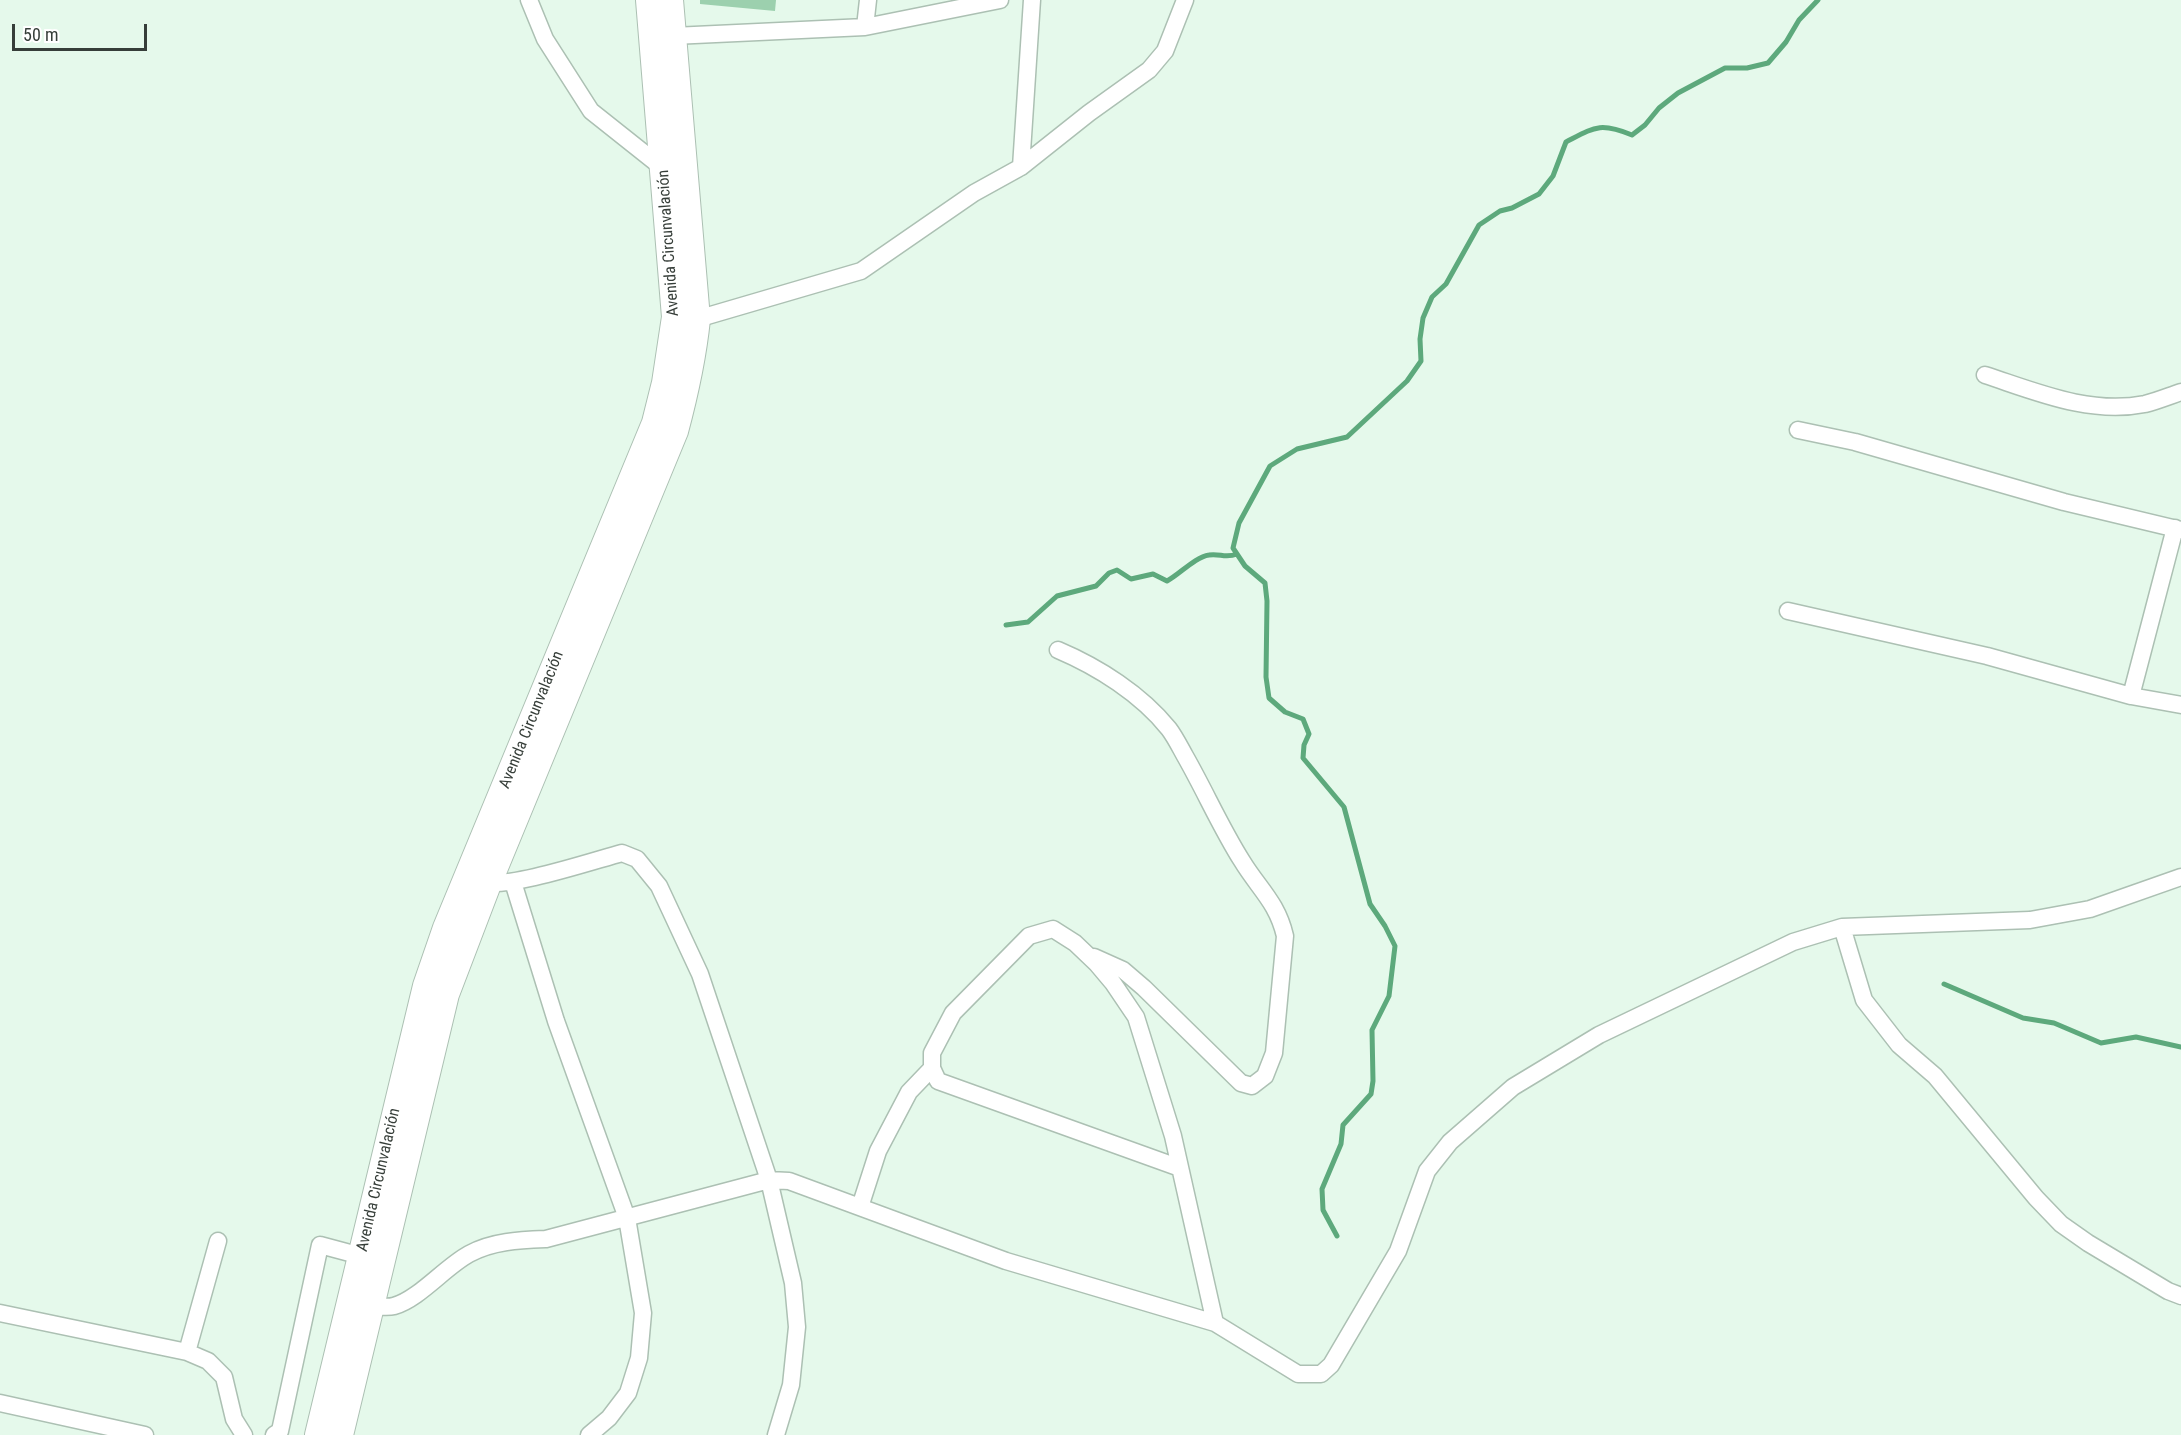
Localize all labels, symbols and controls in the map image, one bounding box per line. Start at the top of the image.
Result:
scale bar [15,12,150,50]
text: 50 m [23,24,58,45]
street label: Avenida Circunvalación [654,169,684,317]
street label: Avenida Circunvalación [496,648,568,792]
street label: Avenida Circunvalación [353,1106,405,1254]

